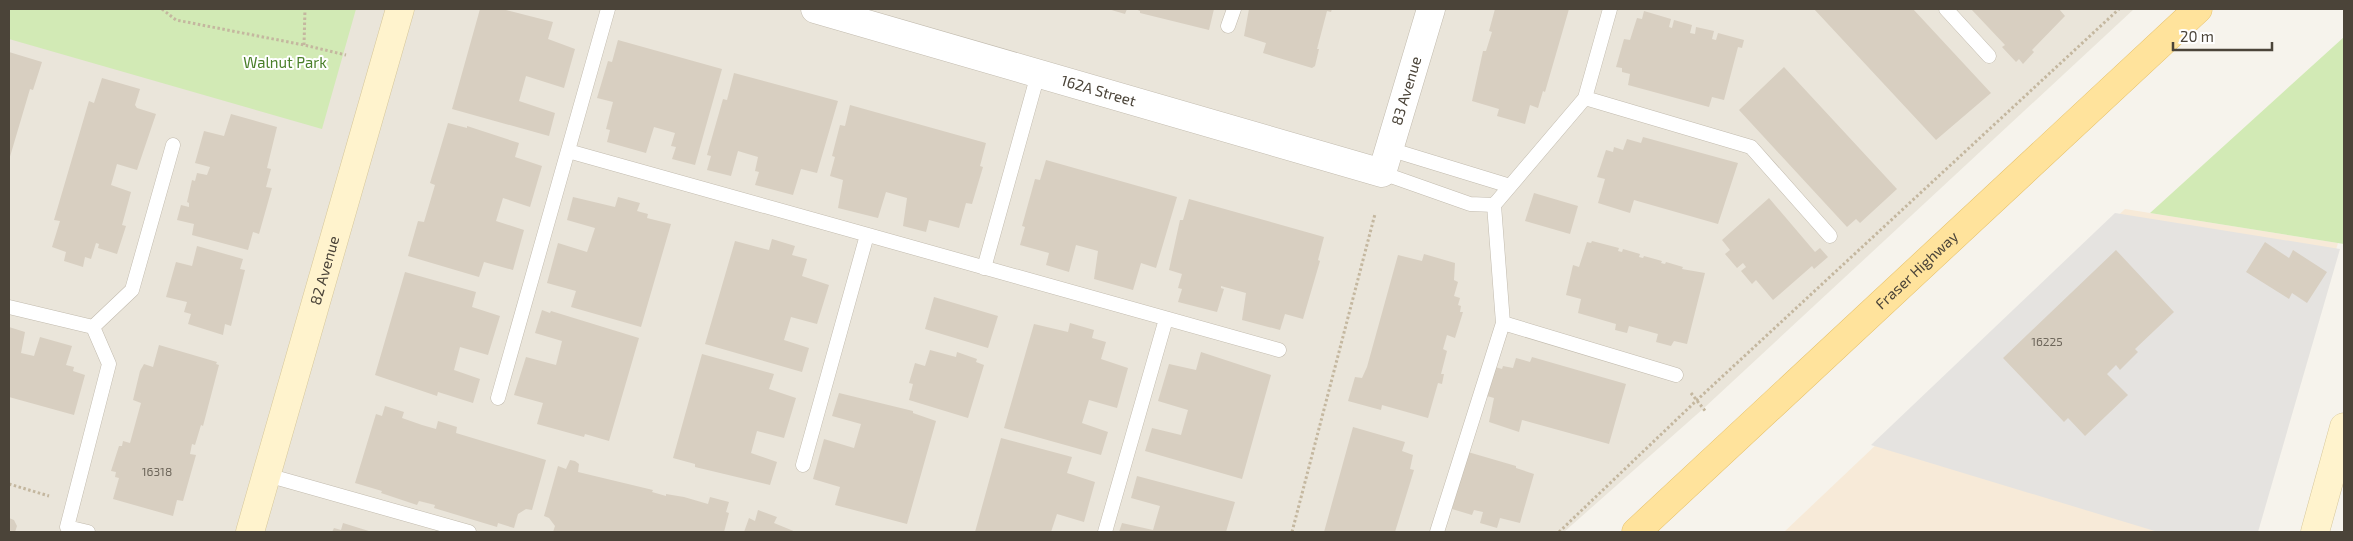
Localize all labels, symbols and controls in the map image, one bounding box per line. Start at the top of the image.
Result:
scale bar [2173,20,2272,52]
text: 20 m [2180,27,2214,45]
park label: Walnut Park [243,53,327,71]
street label: 83 Avenue [1387,54,1424,127]
street label: 162A Street [1059,71,1138,109]
street label: Fraser Highway [1871,227,1961,312]
street label: 82 Avenue [306,234,342,307]
house number: 16225 [2031,334,2063,348]
house number: 16318 [142,464,172,478]

